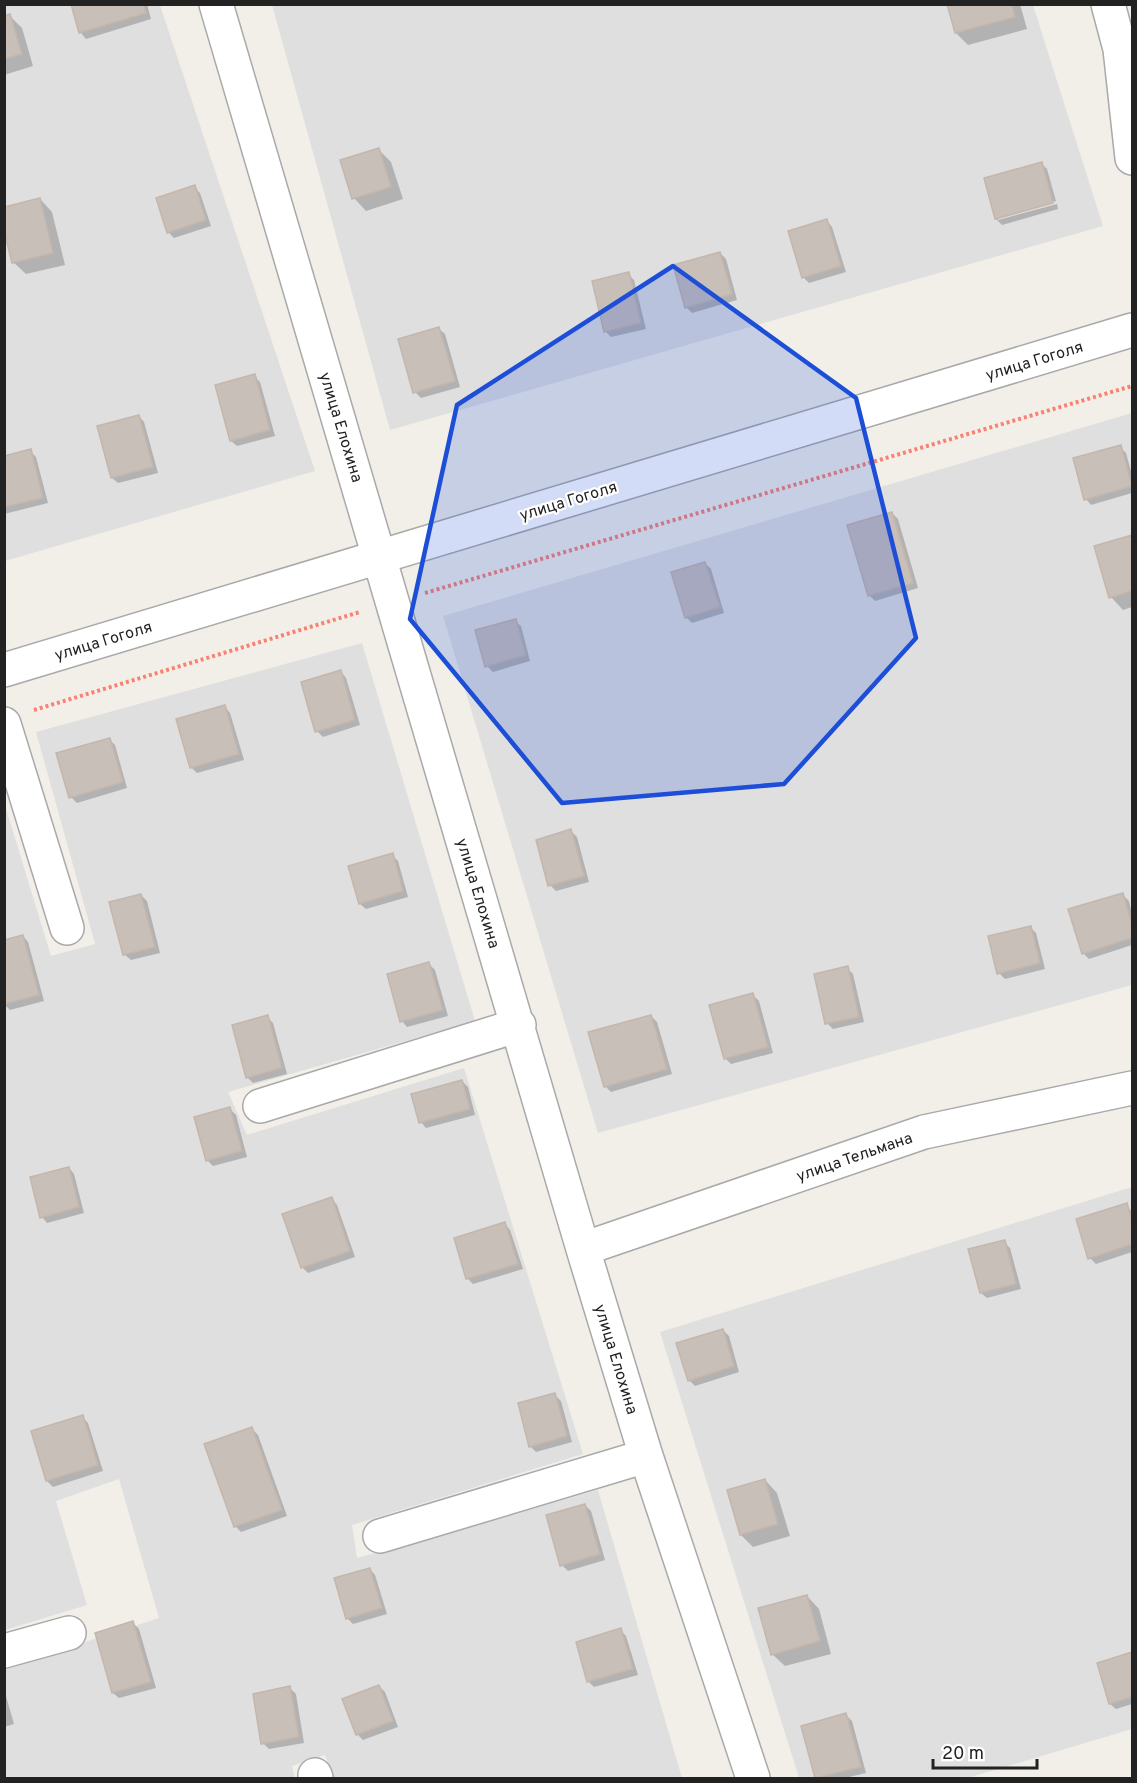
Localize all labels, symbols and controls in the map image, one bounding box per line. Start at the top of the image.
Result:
street label: улица Гоголя [983,338,1086,386]
street label: улица Елохина [314,370,366,485]
street label: улица Гоголя [517,478,620,526]
street label: улица Гоголя [52,618,155,666]
street label: улица Елохина [451,836,503,951]
street label: улица Тельмана [794,1129,915,1187]
street label: улица Елохина [589,1302,641,1417]
scale bar [933,1732,1036,1770]
text: 20 m [942,1743,984,1766]

